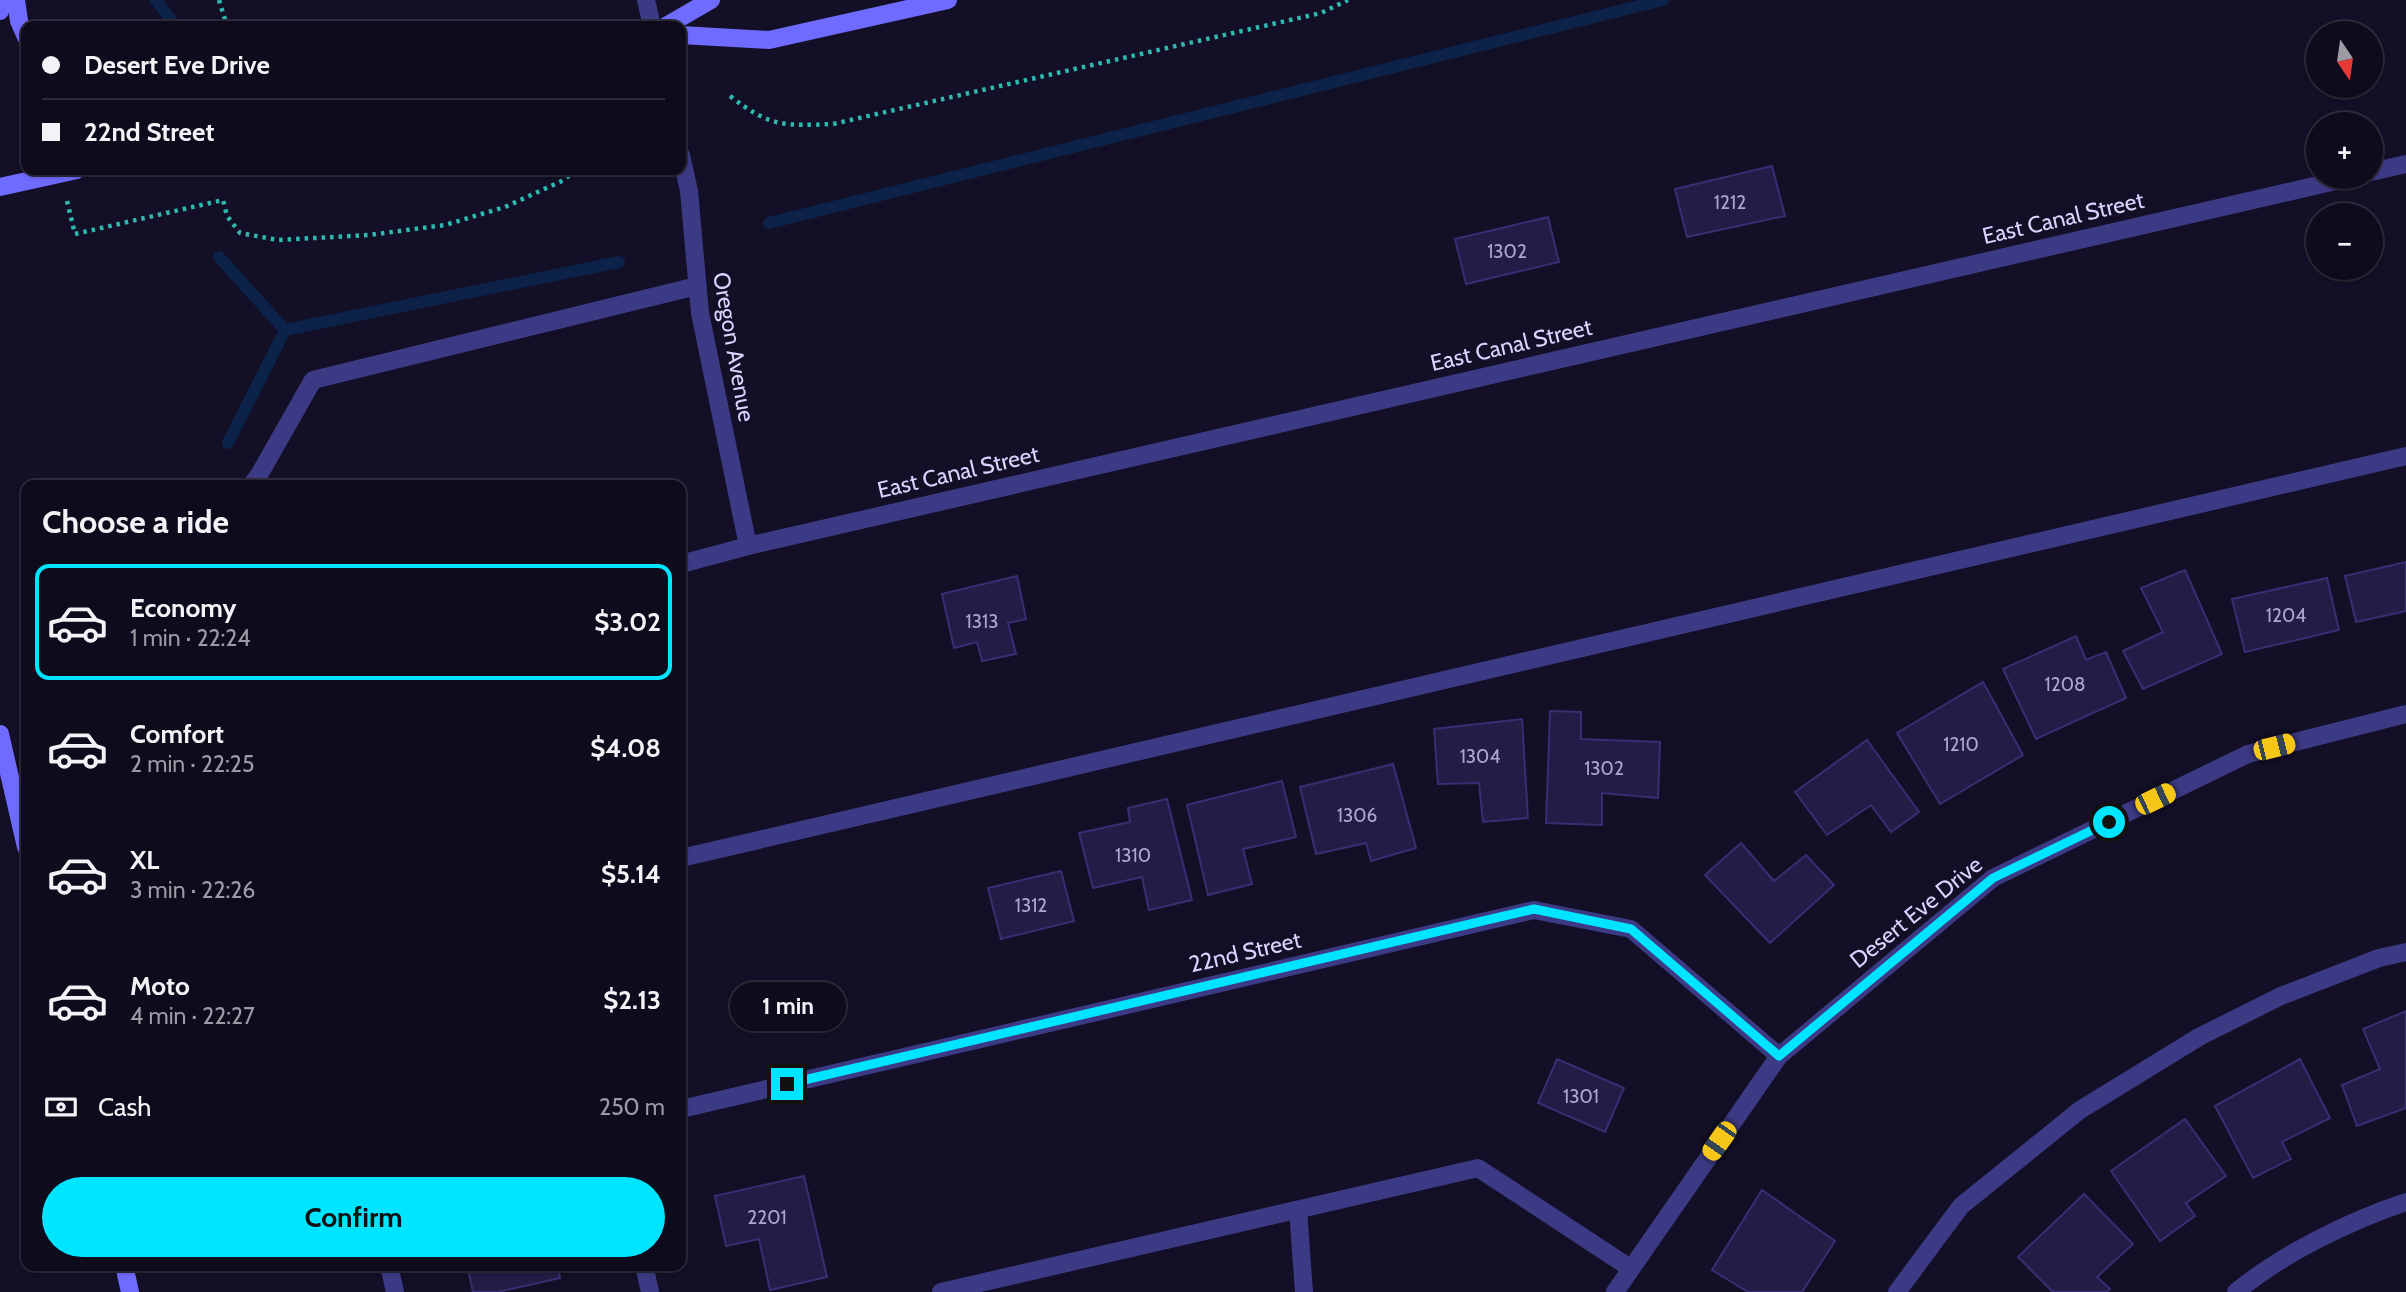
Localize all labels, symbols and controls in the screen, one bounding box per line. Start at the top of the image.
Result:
north arrow [2306,21,2384,98]
map controls [2306,21,2383,280]
text: Desert Eve Drive [84,49,270,81]
button: + [2306,112,2383,189]
text: 22nd Street [84,116,214,148]
street label: East Canal Street [1979,186,2147,250]
house number: 1212 [1714,191,1746,214]
button: − [2306,203,2383,280]
house number: 1302 [1487,240,1527,263]
street label: Oregon Avenue [707,270,761,424]
street label: East Canal Street [1427,313,1595,377]
street label: East Canal Street [874,440,1042,504]
text: Choose a ride [42,502,229,541]
icon: car [46,591,109,654]
text: Economy [130,592,236,624]
house number: 1204 [2266,604,2306,627]
text: $3.02 [594,606,661,638]
house number: 1313 [966,610,998,633]
text: 1 min · 22:24 [130,624,251,652]
house number: 1208 [2045,673,2085,696]
icon: car [46,717,109,780]
text: Comfort [130,718,224,750]
text: $4.08 [590,732,661,764]
car [2252,732,2297,762]
house number: 1210 [1943,733,1979,756]
house number: 1304 [1460,745,1500,768]
text: 2 min · 22:25 [130,750,254,778]
house number: 1302 [1584,757,1624,780]
car [2132,780,2179,818]
house number: 1306 [1337,804,1377,827]
route start [2093,806,2125,838]
icon: car [46,843,109,906]
text: XL [130,844,159,876]
house number: 1310 [1115,844,1151,867]
street label: Desert Eve Drive [1844,850,1988,974]
text: $5.14 [601,858,661,890]
text: 3 min · 22:26 [130,876,255,904]
house number: 1312 [1015,894,1047,917]
street label: 22nd Street [1186,925,1304,978]
icon: car [46,969,109,1032]
text: Moto [130,970,190,1002]
callout: 1 min [729,982,845,1032]
text: $2.13 [603,984,661,1016]
text: 1 min [762,992,814,1020]
text: 4 min · 22:27 [130,1002,255,1030]
route end [771,1068,803,1100]
house number: 1301 [1563,1085,1599,1108]
icon: cash [42,1088,80,1126]
text: Cash [98,1091,151,1123]
text: 250 m [599,1093,665,1121]
car [1699,1118,1740,1164]
button: Confirm [42,1177,665,1257]
house number: 2201 [747,1206,787,1229]

